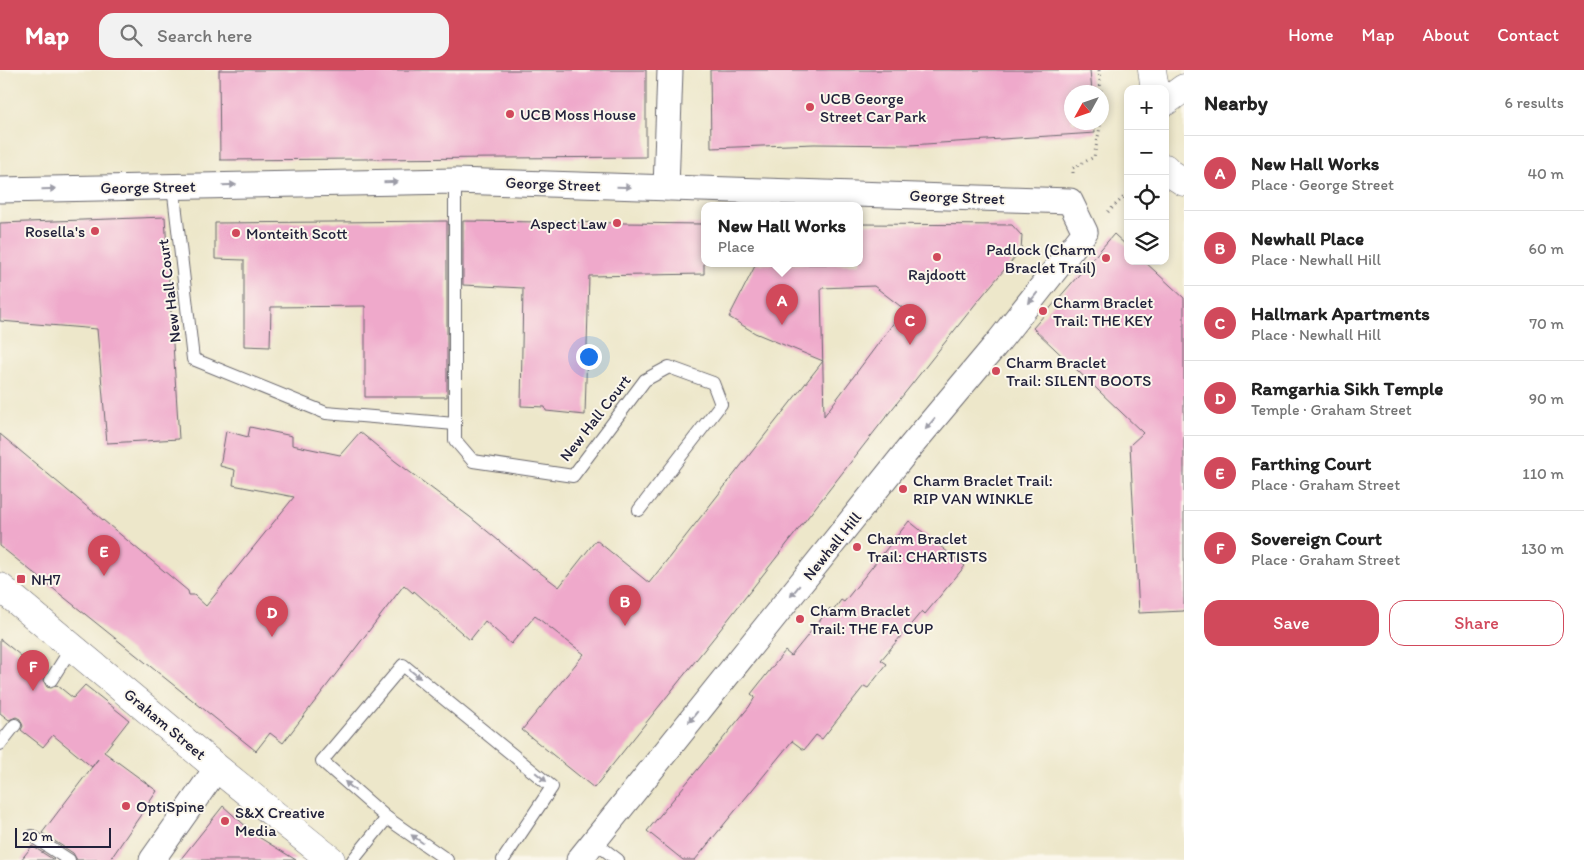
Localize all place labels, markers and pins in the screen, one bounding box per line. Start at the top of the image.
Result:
place label: UCB George Street Car Park [820,89,927,126]
marker: UCB George Street Car Park [804,101,816,113]
place label: UCB Moss House [520,105,636,124]
marker: UCB Moss House [504,108,516,120]
place label: Aspect Law [530,214,607,233]
marker: Aspect Law [611,217,623,229]
place label: Rosella's [25,222,85,241]
place label: Monteith Scott [246,224,348,243]
marker: Rosella's [89,225,101,237]
marker: Monteith Scott [230,227,242,239]
place label: Padlock (Charm Braclet Trail) [986,240,1097,277]
marker: Rajdoott [931,251,943,263]
marker: Padlock (Charm Braclet Trail) [1100,252,1112,264]
place label: Rajdoott [908,265,966,284]
pin: A [766,284,798,325]
place label: Charm Braclet Trail: THE KEY [1053,293,1153,330]
pin: C [894,304,926,345]
marker: Charm Braclet Trail: THE KEY [1037,305,1049,317]
place label: Charm Braclet Trail: SILENT BOOTS [1006,353,1151,390]
marker: Charm Braclet Trail: SILENT BOOTS [990,365,1002,377]
place label: Charm Braclet Trail: RIP VAN WINKLE [913,471,1053,508]
marker: Charm Braclet Trail: RIP VAN WINKLE [897,483,909,495]
place label: Charm Braclet Trail: CHARTISTS [867,529,987,566]
pin: E [88,535,120,576]
marker: Charm Braclet Trail: CHARTISTS [851,541,863,553]
place label: NH7 [31,570,61,589]
marker: NH7 [15,573,27,585]
pin: B [609,585,641,626]
pin: D [256,596,288,637]
place label: Charm Braclet Trail: THE FA CUP [810,601,933,638]
marker: Charm Braclet Trail: THE FA CUP [794,613,806,625]
pin: F [17,650,49,691]
place label: OptiSpine [136,797,205,816]
marker: OptiSpine [120,800,132,812]
place label: S&X Creative Media [235,803,325,840]
marker: S&X Creative Media [219,815,231,827]

